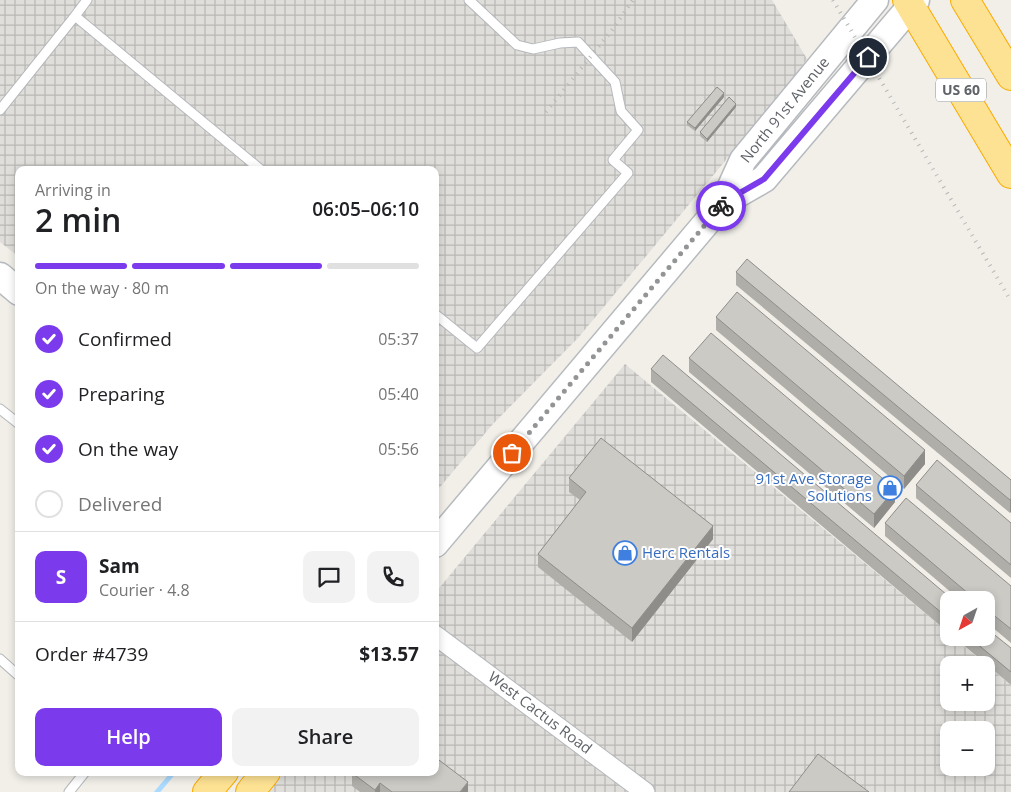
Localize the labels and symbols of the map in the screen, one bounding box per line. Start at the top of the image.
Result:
pin [847,36,889,78]
street label: North 91st Avenue [735,52,833,166]
road number: US 60 [936,78,986,102]
courier [696,181,746,231]
pin [491,432,533,474]
place label: 91st Ave Storage Solutions [756,468,872,505]
shop icon: 91st Ave Storage Solutions [877,475,903,501]
shop icon: Herc Rentals [612,540,638,566]
place label: Herc Rentals [642,542,730,562]
north arrow [940,591,995,646]
street label: West Cactus Road [485,667,597,758]

